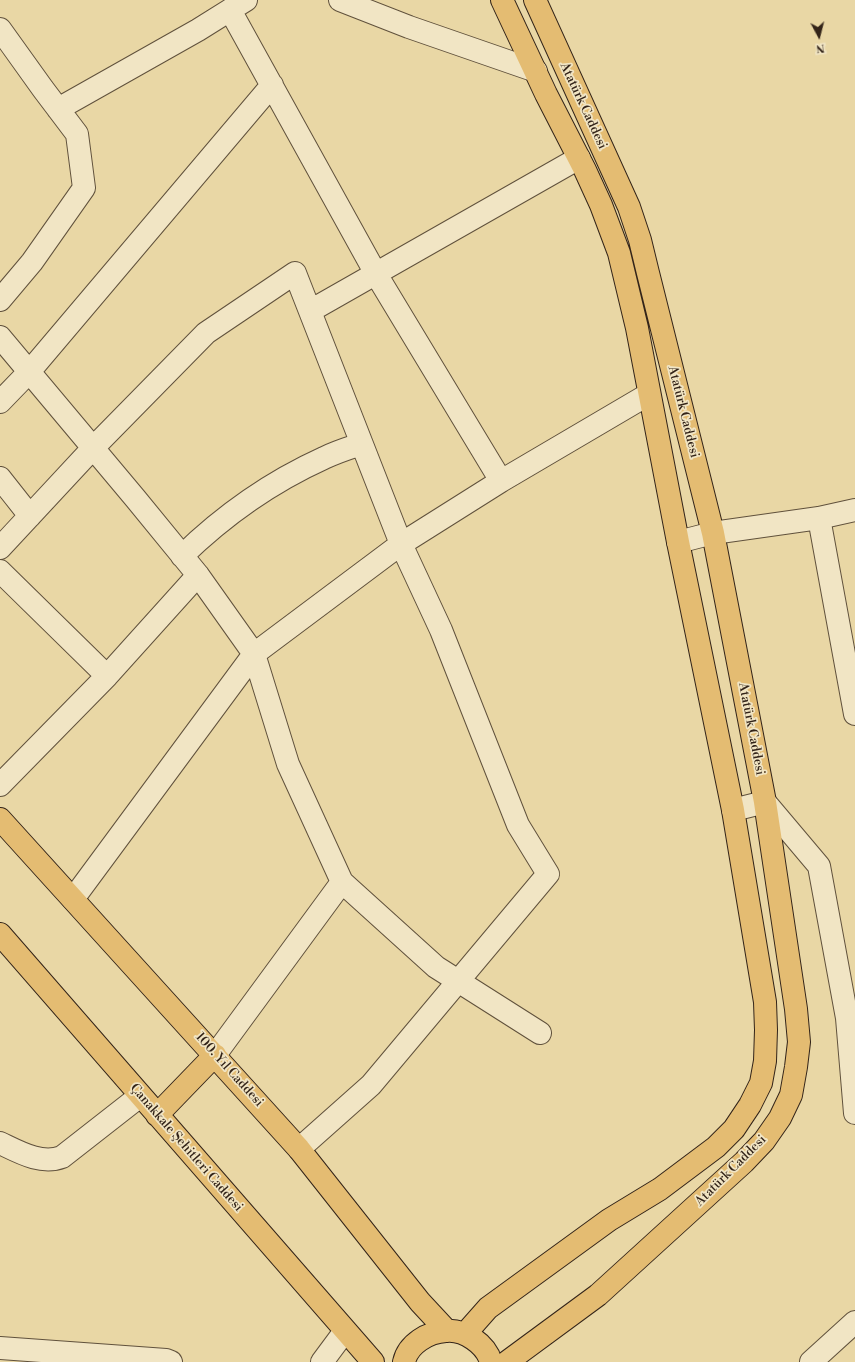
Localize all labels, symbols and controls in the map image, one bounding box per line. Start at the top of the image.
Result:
north arrow [799,16,839,56]
text: N [815,40,826,55]
street label: Atatürk Caddesi [556,60,610,152]
street label: Atatürk Caddesi [664,364,702,460]
street label: Atatürk Caddesi [734,681,768,777]
street label: 100. Yıl Caddesi [192,1030,266,1110]
street label: Çanakkale Şehitleri Caddesi [126,1081,246,1215]
street label: Atatürk Caddesi [692,1132,770,1210]

